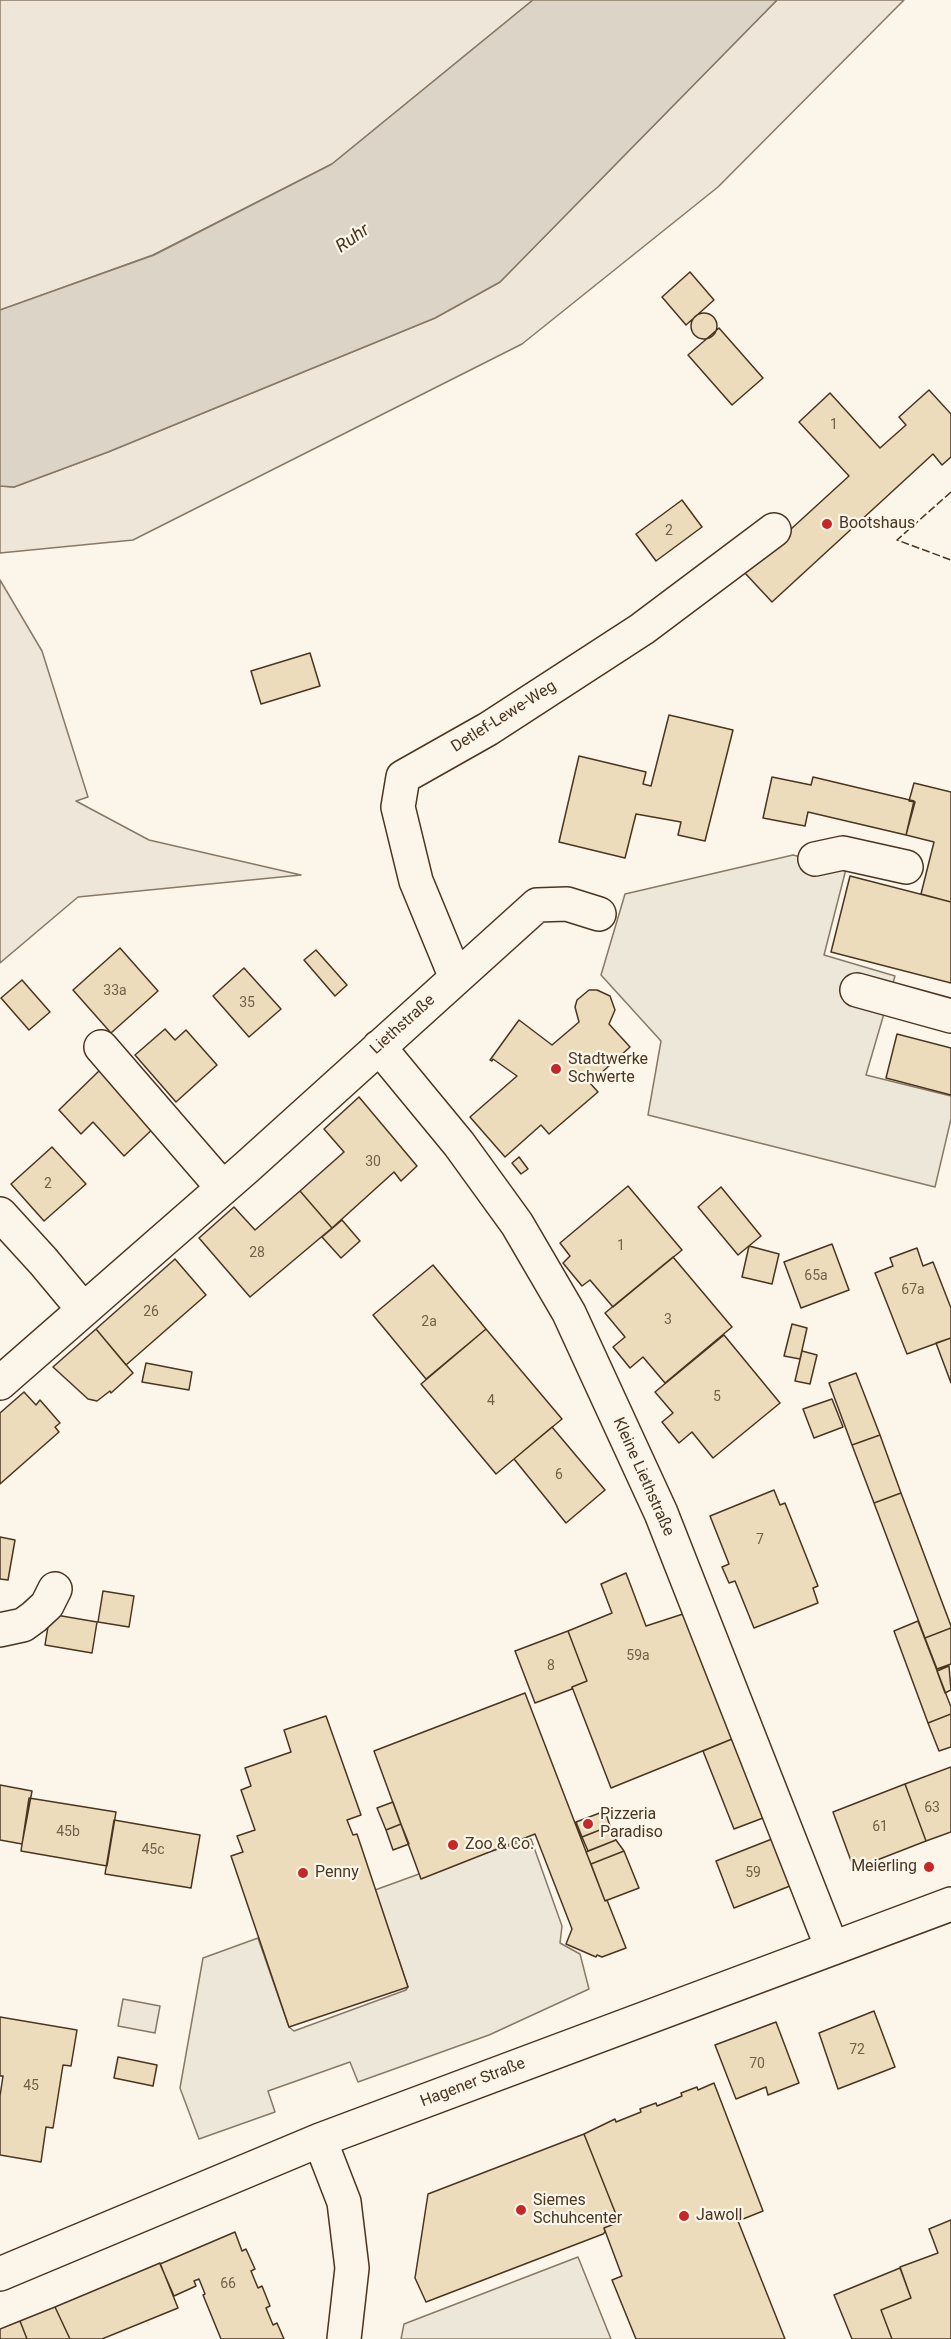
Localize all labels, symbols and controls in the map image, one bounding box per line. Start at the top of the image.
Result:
water label: Ruhr [332,220,374,258]
house number: 1 [830,417,838,433]
place label: Bootshaus [839,514,915,534]
marker: Bootshaus [820,517,834,531]
house number: 2 [665,523,673,539]
street label: Detlef-Lewe-Weg [448,677,560,757]
house number: 33a [103,983,127,999]
street label: Liethstraße [367,991,439,1059]
house number: 35 [239,995,255,1011]
place label: Stadtwerke Schwerte [568,1050,648,1088]
marker: Stadtwerke Schwerte [549,1062,563,1076]
house number: 30 [365,1154,381,1170]
house number: 2 [44,1176,52,1192]
house number: 1 [617,1238,625,1254]
house number: 28 [249,1245,265,1261]
house number: 65a [804,1268,828,1284]
house number: 67a [901,1282,925,1298]
house number: 26 [143,1304,159,1320]
house number: 3 [664,1312,672,1328]
house number: 2a [421,1314,437,1330]
house number: 5 [713,1389,721,1405]
house number: 4 [487,1393,495,1409]
street label: Kleine Liethstraße [608,1415,678,1539]
house number: 6 [555,1467,563,1483]
house number: 7 [756,1532,764,1548]
house number: 59a [626,1648,650,1664]
house number: 8 [547,1658,555,1674]
house number: 63 [924,1800,940,1816]
place label: Pizzeria Paradiso [600,1805,663,1843]
marker: Pizzeria Paradiso [581,1817,595,1831]
house number: 61 [872,1819,888,1835]
house number: 45b [56,1824,80,1840]
place label: Zoo & Co. [465,1835,534,1855]
marker: Zoo & Co. [446,1838,460,1852]
house number: 45c [141,1842,165,1858]
place label: Meierling [851,1857,917,1877]
marker: Meierling [922,1860,936,1874]
place label: Penny [315,1863,359,1883]
house number: 59 [745,1865,761,1881]
marker: Penny [296,1866,310,1880]
house number: 72 [849,2042,865,2058]
street label: Hagener Straße [418,2054,528,2112]
house number: 70 [749,2056,765,2072]
house number: 45 [23,2078,39,2094]
place label: Siemes Schuhcenter [533,2191,622,2229]
marker: Siemes Schuhcenter [514,2203,528,2217]
place label: Jawoll [696,2206,742,2226]
marker: Jawoll [677,2209,691,2223]
house number: 66 [220,2276,236,2292]

